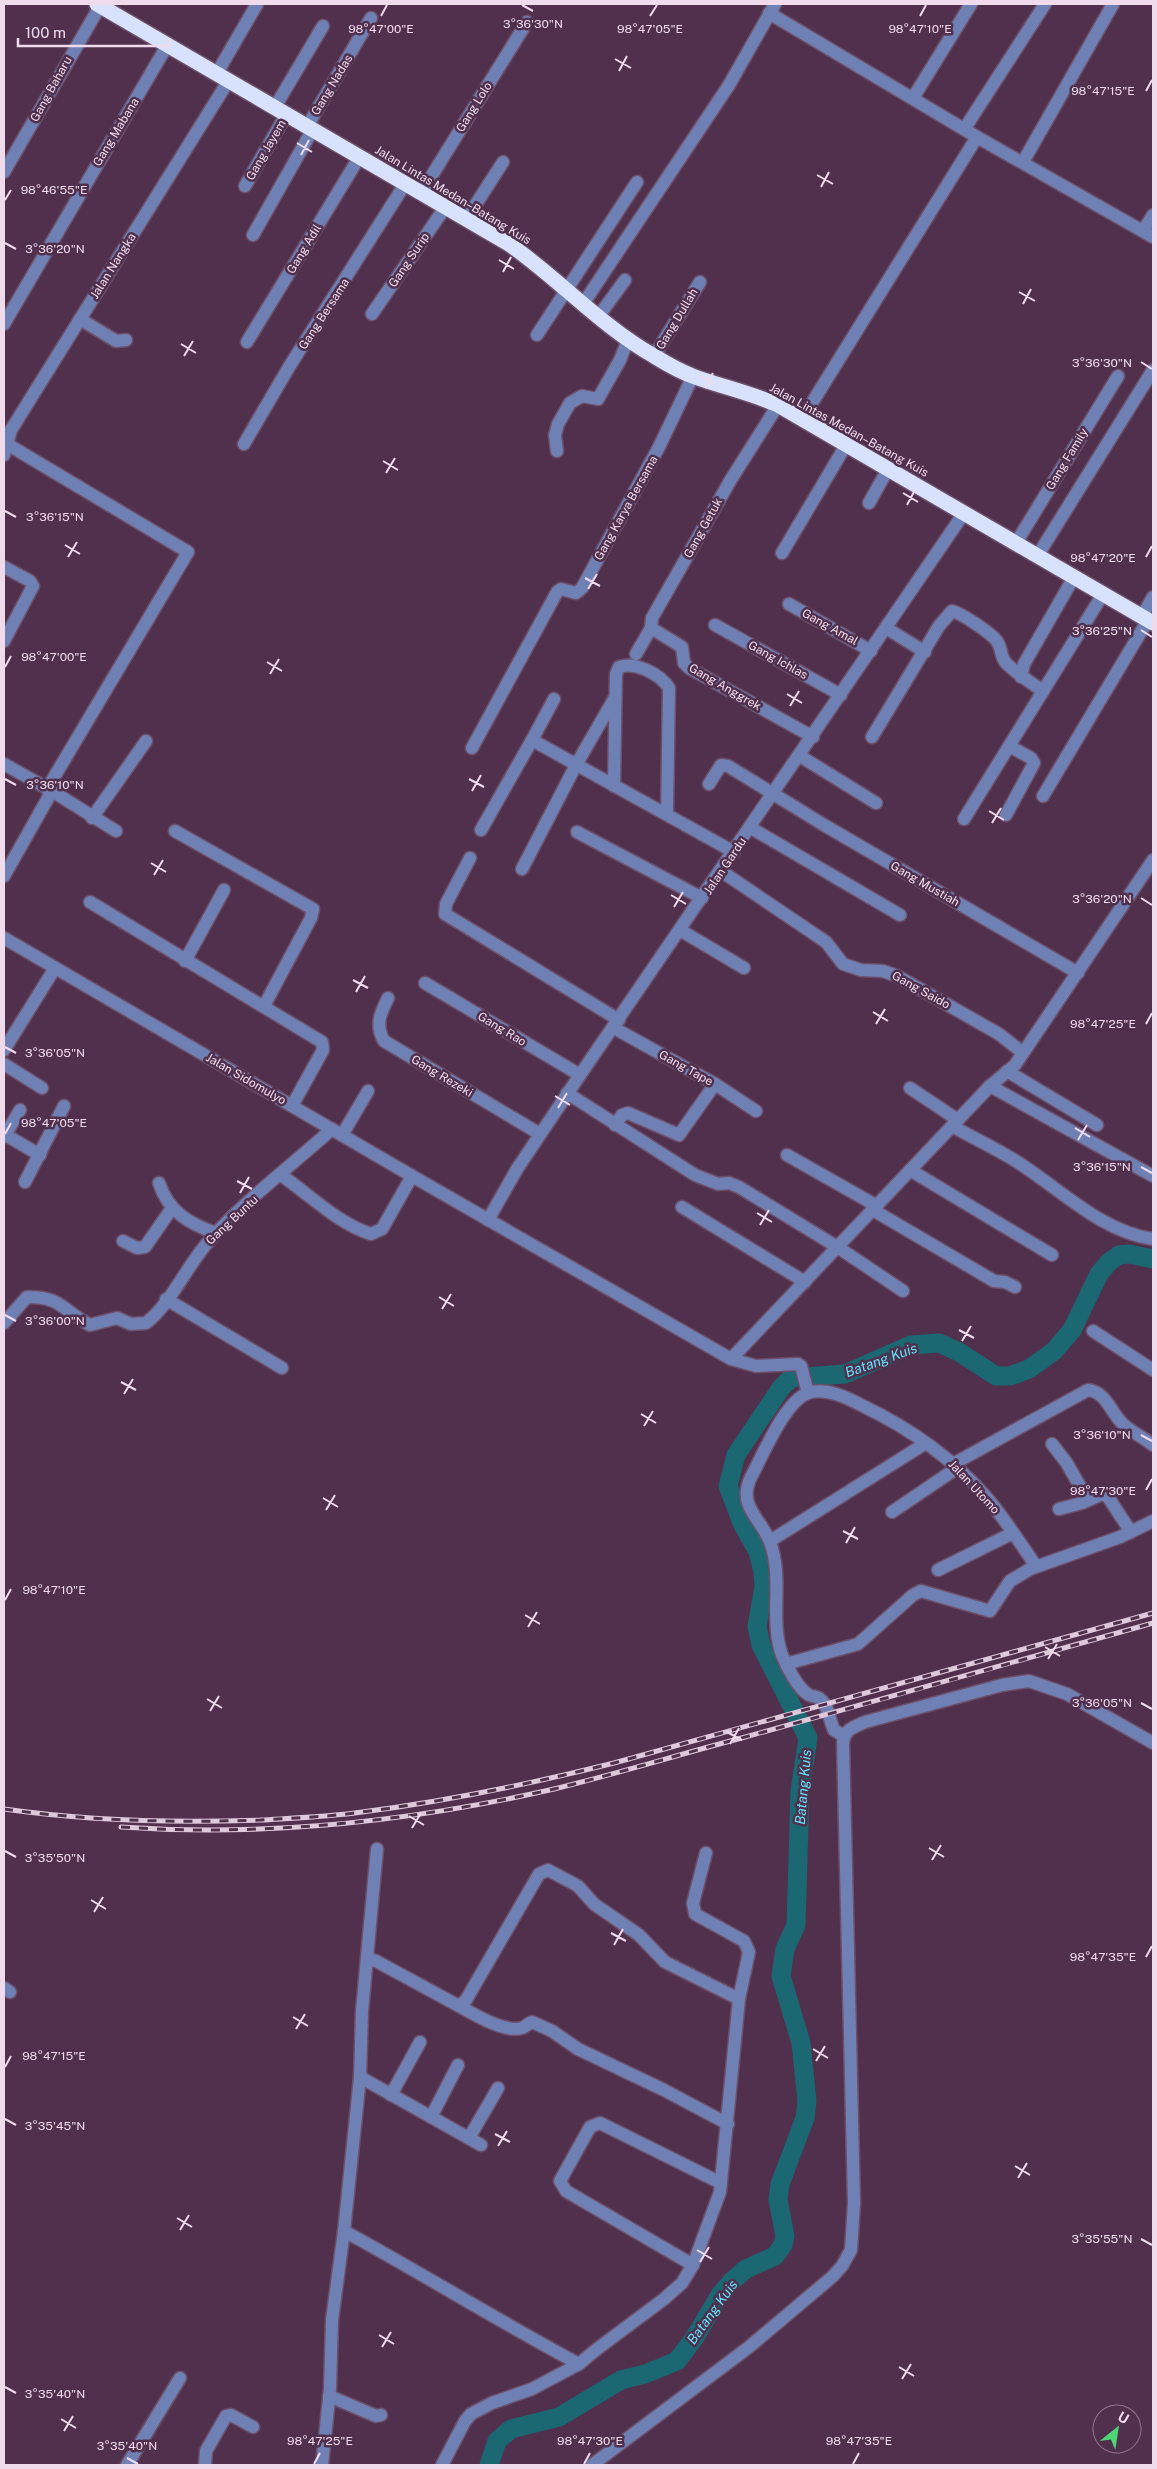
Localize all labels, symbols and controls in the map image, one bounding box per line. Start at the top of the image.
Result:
scale bar [18,15,169,47]
text: 3°36'30"N [503,17,563,31]
text: 98°47'00"E [348,22,414,36]
text: 98°47'05"E [617,22,683,36]
text: 98°47'10"E [888,22,952,36]
text: 100 m [25,24,66,41]
street label: Gang Nadas [308,52,356,118]
street label: Gang Baharu [27,54,75,124]
street label: Gang Lolo [453,79,495,135]
text: 98°47'15"E [1071,84,1135,98]
street label: Gang Mabana [90,95,142,169]
street label: Gang Jayem [243,117,289,183]
street label: Jalan Lintas Medan–Batang Kuis [372,143,534,247]
text: 98°46'55"E [21,183,87,197]
street label: Gang Adil [284,222,324,276]
street label: Gang Surip [386,230,432,290]
street label: Jalan Nangka [87,231,139,301]
text: 3°36'20"N [25,242,85,256]
street label: Gang Bersama [296,276,352,352]
street label: Gang Dullah [653,286,701,352]
text: 3°36'30"N [1072,356,1132,370]
street label: Jalan Lintas Medan–Batang Kuis [767,380,931,480]
street label: Gang Family [1043,425,1091,492]
street label: Gang Karya Bersama [591,453,661,563]
street label: Gang Getuk [681,495,725,560]
text: 3°36'15"N [26,510,84,524]
text: 98°47'20"E [1070,551,1136,565]
street label: Gang Amal [800,606,861,648]
text: 3°36'25"N [1072,624,1132,638]
street label: Gang Ichlas [746,638,810,682]
text: 98°47'00"E [21,650,87,664]
street label: Gang Anggrek [686,661,764,713]
text: 3°36'10"N [26,778,84,792]
street label: Jalan Gardu [701,835,749,897]
street label: Gang Mustiah [888,859,962,909]
text: 3°36'20"N [1072,892,1132,906]
street label: Gang Saido [889,968,953,1012]
street label: Gang Rao [475,1009,529,1049]
text: 98°47'25"E [1070,1017,1136,1031]
text: 3°36'05"N [25,1046,85,1060]
street label: Gang Tape [656,1047,716,1089]
street label: Jalan Sidomulyo [203,1050,289,1108]
street label: Gang Rezeki [409,1052,475,1100]
text: 98°47'05"E [21,1116,87,1130]
text: 3°36'15"N [1073,1160,1131,1174]
street label: Gang Buntu [203,1192,261,1248]
text: 3°36'00"N [25,1314,85,1328]
water label: Batang Kuis [843,1340,919,1380]
text: 3°36'10"N [1073,1428,1131,1442]
street label: Jalan Utomo [946,1457,1003,1517]
text: 98°47'30"E [1070,1484,1136,1498]
text: 98°47'10"E [22,1583,86,1597]
text: 3°36'05"N [1072,1696,1132,1710]
water label: Batang Kuis [792,1749,814,1825]
text: 3°35'50"N [25,1851,85,1865]
text: 98°47'35"E [1070,1950,1136,1964]
text: 98°47'15"E [22,2049,86,2063]
text: 3°35'45"N [25,2119,85,2133]
text: 3°35'55"N [1072,2232,1132,2246]
water label: Batang Kuis [683,2277,741,2347]
text: 3°35'40"N [25,2387,85,2401]
north arrow [1092,2404,1142,2454]
text: U [1115,2408,1132,2427]
text: 98°47'25"E [287,2434,353,2448]
text: 98°47'30"E [557,2434,623,2448]
text: 98°47'35"E [826,2434,892,2448]
text: 3°35'40"N [97,2439,157,2453]

